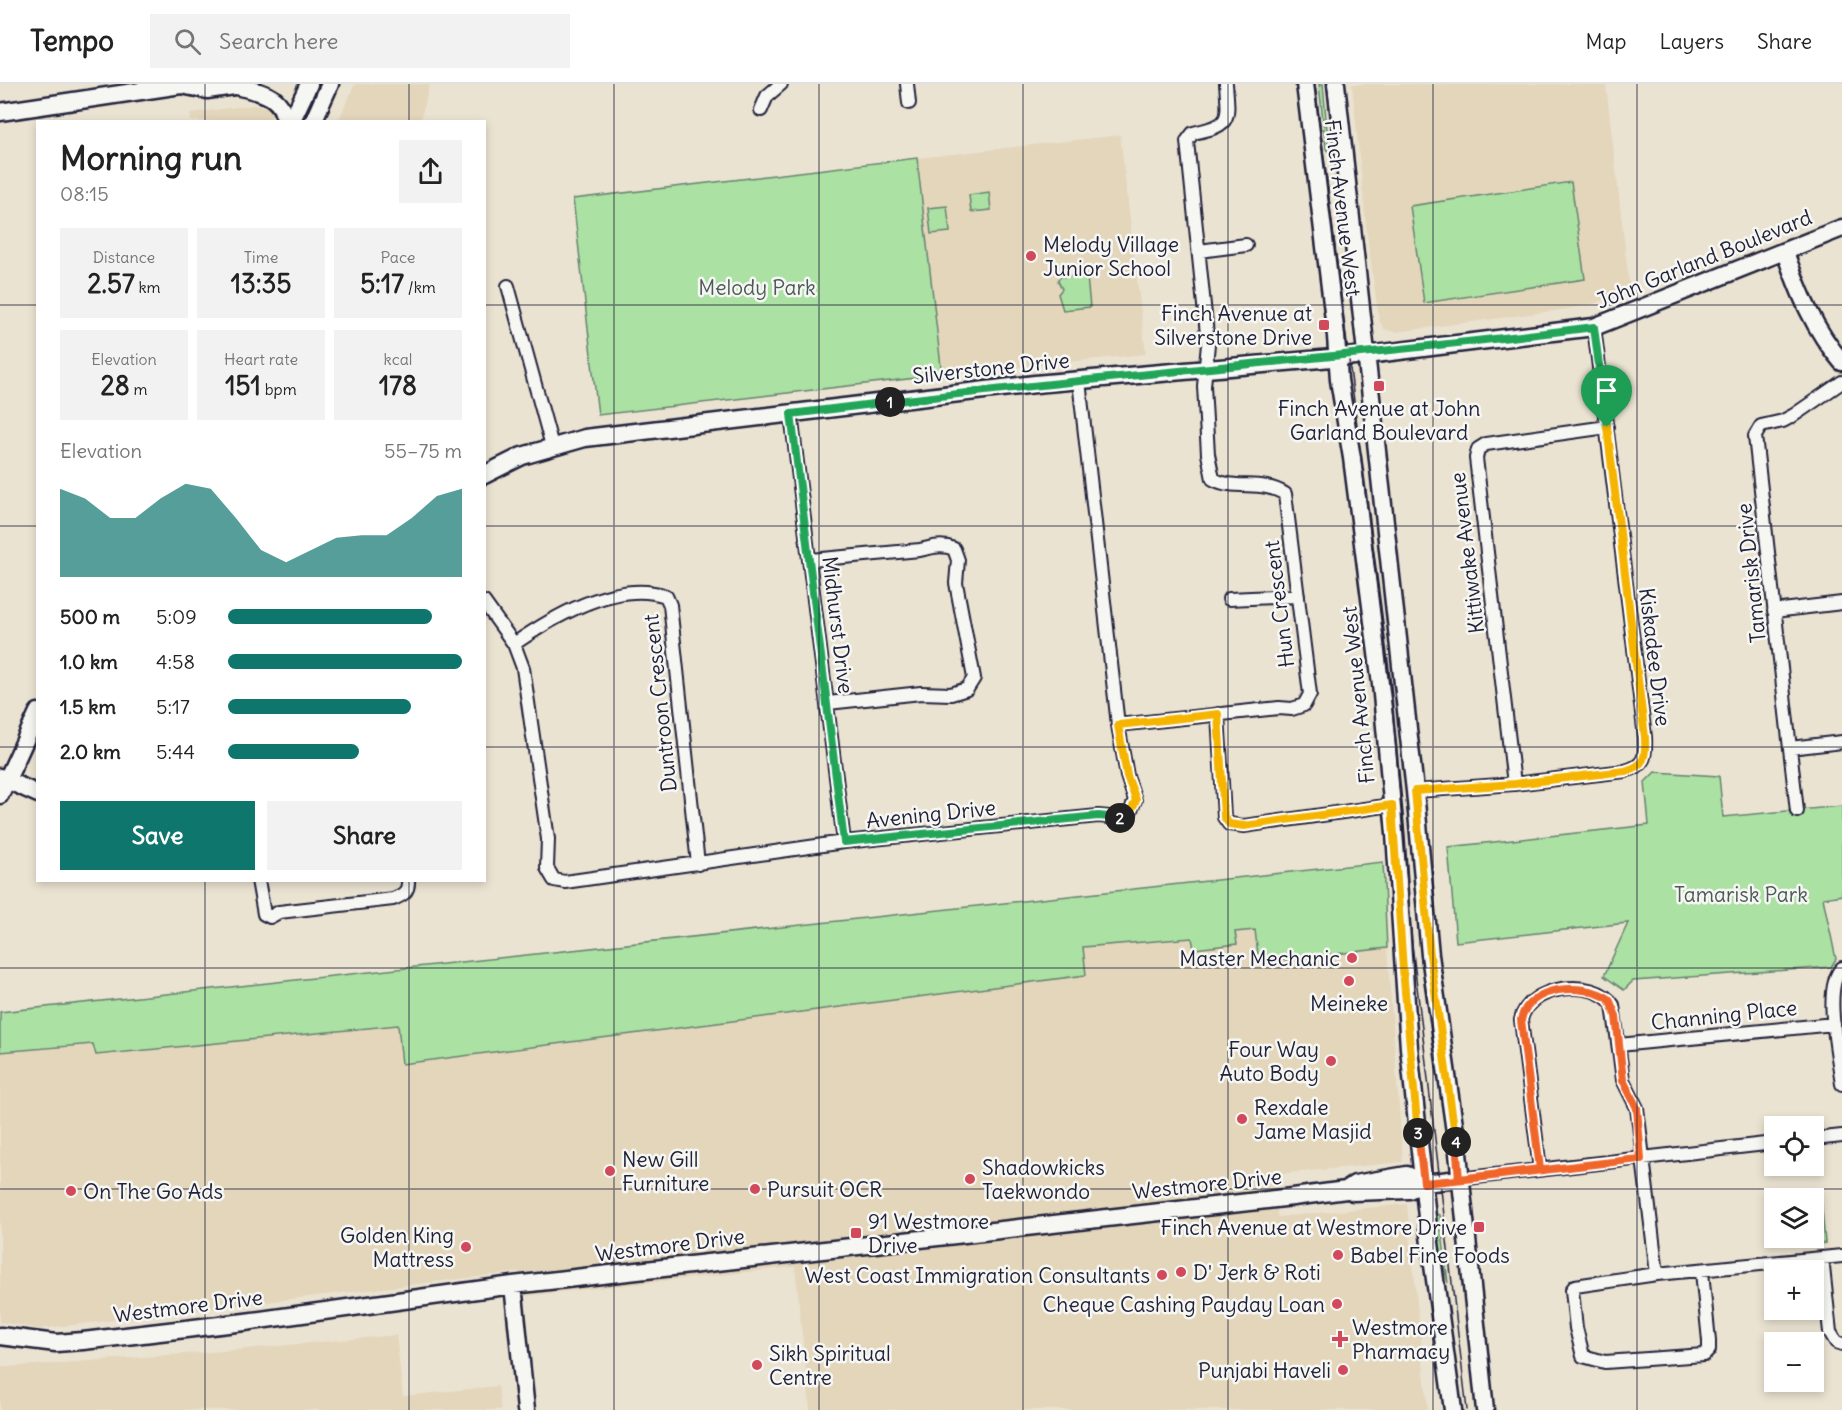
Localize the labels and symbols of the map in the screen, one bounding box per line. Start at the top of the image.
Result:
street label: Finch Avenue West [1319,118,1367,298]
street label: John Garland Boulevard [1592,203,1816,315]
place label: Melody Village Junior School [1043,231,1179,282]
marker: Melody Village Junior School [1024,249,1038,263]
park label: Melody Park [698,274,816,301]
place label: Finch Avenue at Silverstone Drive [1154,300,1312,351]
marker: Finch Avenue at Silverstone Drive [1317,318,1331,332]
street label: Silverstone Drive [911,346,1071,390]
pin [1581,365,1632,427]
marker: Finch Avenue at John Garland Boulevard [1372,379,1386,393]
pin: 1 [875,387,905,417]
place label: Finch Avenue at John Garland Boulevard [1278,395,1480,446]
street label: Kittiwake Avenue [1444,471,1490,635]
street label: Tamarisk Drive [1730,502,1772,644]
street label: Hun Crescent [1258,539,1300,669]
street label: Midhurst Drive [816,555,860,695]
street label: Kiskadee Drive [1633,586,1677,728]
street label: Finch Avenue West [1335,605,1381,785]
street label: Duntroon Crescent [637,613,683,793]
street label: Avening Drive [865,794,997,834]
pin: 2 [1105,803,1135,833]
park label: Tamarisk Park [1674,881,1808,908]
place label: Master Mechanic [1179,945,1340,972]
marker: Master Mechanic [1345,951,1359,965]
marker: Meineke [1342,974,1356,988]
place label: Meineke [1310,990,1388,1017]
street label: Channing Place [1650,994,1798,1036]
place label: Four Way Auto Body [1220,1036,1319,1087]
marker: Four Way Auto Body [1324,1054,1338,1068]
place label: Rexdale Jame Masjid [1254,1094,1372,1145]
marker: Rexdale Jame Masjid [1235,1112,1249,1126]
pin: 3 [1403,1118,1433,1148]
pin: 4 [1441,1127,1471,1157]
place label: New Gill Furniture [622,1146,709,1197]
place label: Shadowkicks Taekwondo [982,1154,1105,1205]
street label: Westmore Drive [1131,1163,1283,1205]
marker: New Gill Furniture [603,1164,617,1178]
marker: Shadowkicks Taekwondo [963,1172,977,1186]
place label: Pursuit OCR [767,1176,882,1203]
place label: On The Go Ads [83,1178,223,1205]
marker: Pursuit OCR [748,1182,762,1196]
marker: On The Go Ads [64,1184,78,1198]
place label: 91 Westmore Drive [868,1208,989,1259]
place label: Finch Avenue at Westmore Drive [1161,1214,1467,1241]
marker: Finch Avenue at Westmore Drive [1472,1220,1486,1234]
place label: Golden King Mattress [340,1222,454,1273]
street label: Westmore Drive [594,1222,746,1268]
marker: 91 Westmore Drive [849,1226,863,1240]
marker: Golden King Mattress [459,1240,473,1254]
place label: Babel Fine Foods [1350,1242,1510,1269]
marker: Babel Fine Foods [1331,1248,1345,1262]
place label: D' Jerk & Roti [1193,1259,1321,1286]
place label: West Coast Immigration Consultants [805,1262,1150,1289]
marker: D' Jerk & Roti [1174,1265,1188,1279]
marker: West Coast Immigration Consultants [1155,1268,1169,1282]
street label: Westmore Drive [112,1283,264,1329]
place label: Cheque Cashing Payday Loan [1043,1291,1325,1318]
marker: Cheque Cashing Payday Loan [1330,1297,1344,1311]
place label: Westmore Pharmacy [1352,1314,1450,1365]
marker: Westmore Pharmacy [1333,1332,1347,1346]
place label: Sikh Spiritual Centre [769,1340,891,1391]
place label: Punjabi Haveli [1198,1357,1331,1384]
marker: Sikh Spiritual Centre [750,1358,764,1372]
marker: Punjabi Haveli [1336,1363,1350,1377]

